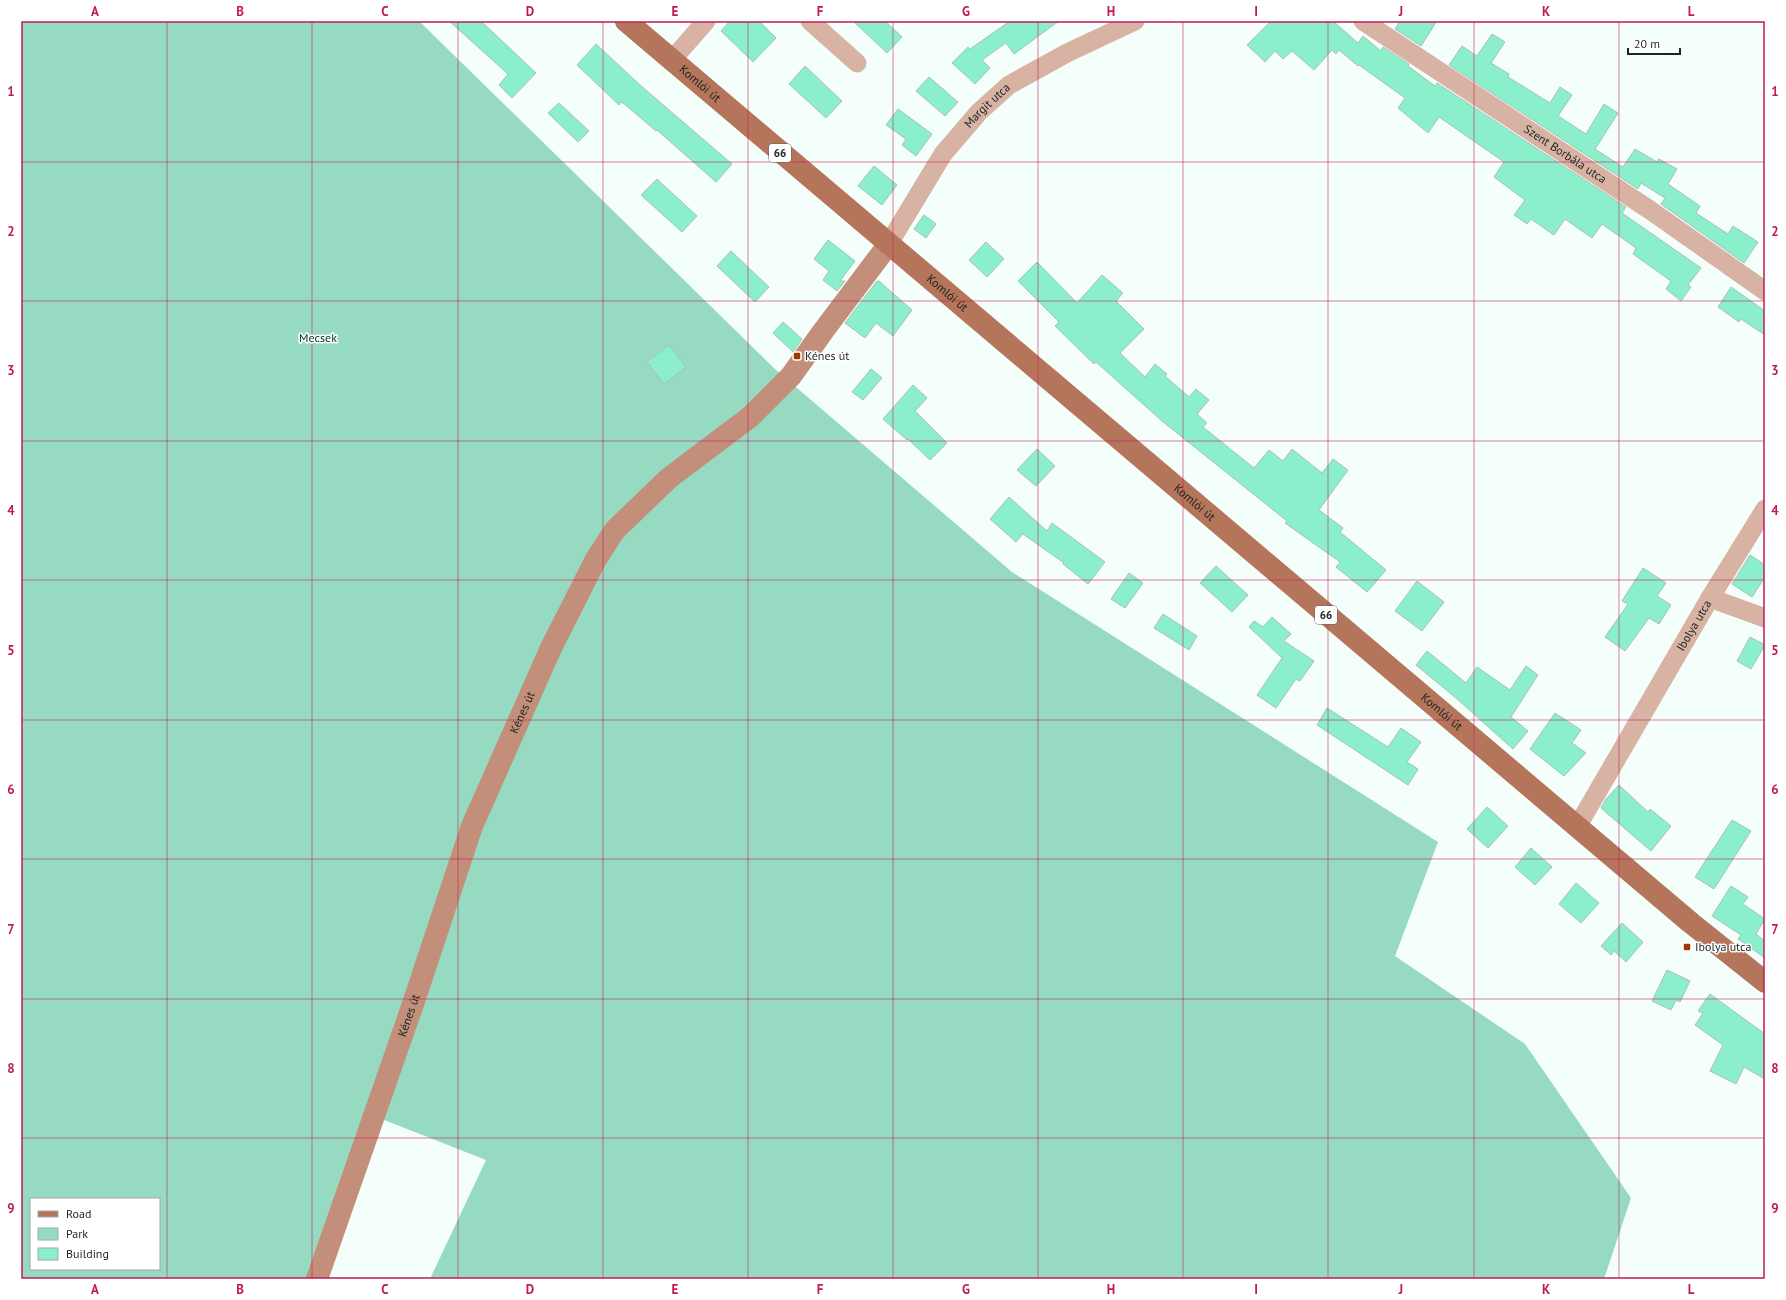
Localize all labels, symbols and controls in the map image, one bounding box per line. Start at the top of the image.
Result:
text: A [91,3,99,20]
text: B [236,3,244,20]
text: C [381,3,389,20]
text: D [526,3,534,20]
text: E [672,3,679,20]
text: F [817,3,824,20]
text: G [962,3,970,20]
text: H [1107,3,1115,20]
text: I [1254,3,1258,20]
text: J [1398,3,1403,20]
text: K [1542,3,1550,20]
text: L [1688,3,1695,20]
scale bar [1628,30,1680,56]
text: 20 m [1634,36,1660,51]
street label: Komlói út [676,61,724,105]
street label: Margit utca [961,80,1013,131]
text: 1 [7,83,15,100]
text: 1 [1771,83,1779,100]
street label: Szent Borbála utca [1521,121,1610,186]
road number: 66 [769,144,791,162]
text: 2 [7,223,15,240]
text: 2 [1771,223,1779,240]
street label: Komlói út [924,271,971,315]
park label: Mecsek [299,330,337,345]
place label: Kénes út [805,348,849,363]
marker: Kénes út [792,351,802,361]
text: 3 [7,362,15,379]
text: 3 [1771,362,1779,379]
street label: Komlói út [1171,480,1219,524]
text: 4 [7,502,15,519]
text: 4 [1771,502,1779,519]
street label: Ibolya utca [1673,597,1714,653]
road number: 66 [1315,606,1337,624]
text: 5 [7,642,15,659]
text: 5 [1771,642,1779,659]
street label: Kénes út [506,689,538,736]
street label: Komlói út [1418,690,1466,733]
text: 6 [7,781,15,798]
text: 6 [1771,781,1779,798]
text: 7 [7,921,15,938]
text: 7 [1771,921,1779,938]
place label: Ibolya utca [1695,939,1751,954]
marker: Ibolya utca [1682,942,1692,952]
street label: Kénes út [394,992,423,1039]
text: 8 [7,1060,15,1077]
text: 8 [1771,1060,1779,1077]
legend [30,1198,160,1270]
text: 9 [7,1200,15,1217]
text: 9 [1771,1200,1779,1217]
text: Road [66,1206,91,1221]
text: Park [66,1226,88,1241]
text: Building [66,1246,109,1261]
text: A [91,1281,99,1298]
text: B [236,1281,244,1298]
text: C [381,1281,389,1298]
text: D [526,1281,534,1298]
text: E [672,1281,679,1298]
text: F [817,1281,824,1298]
text: G [962,1281,970,1298]
text: H [1107,1281,1115,1298]
text: I [1254,1281,1258,1298]
text: J [1398,1281,1403,1298]
text: K [1542,1281,1550,1298]
text: L [1688,1281,1695,1298]

